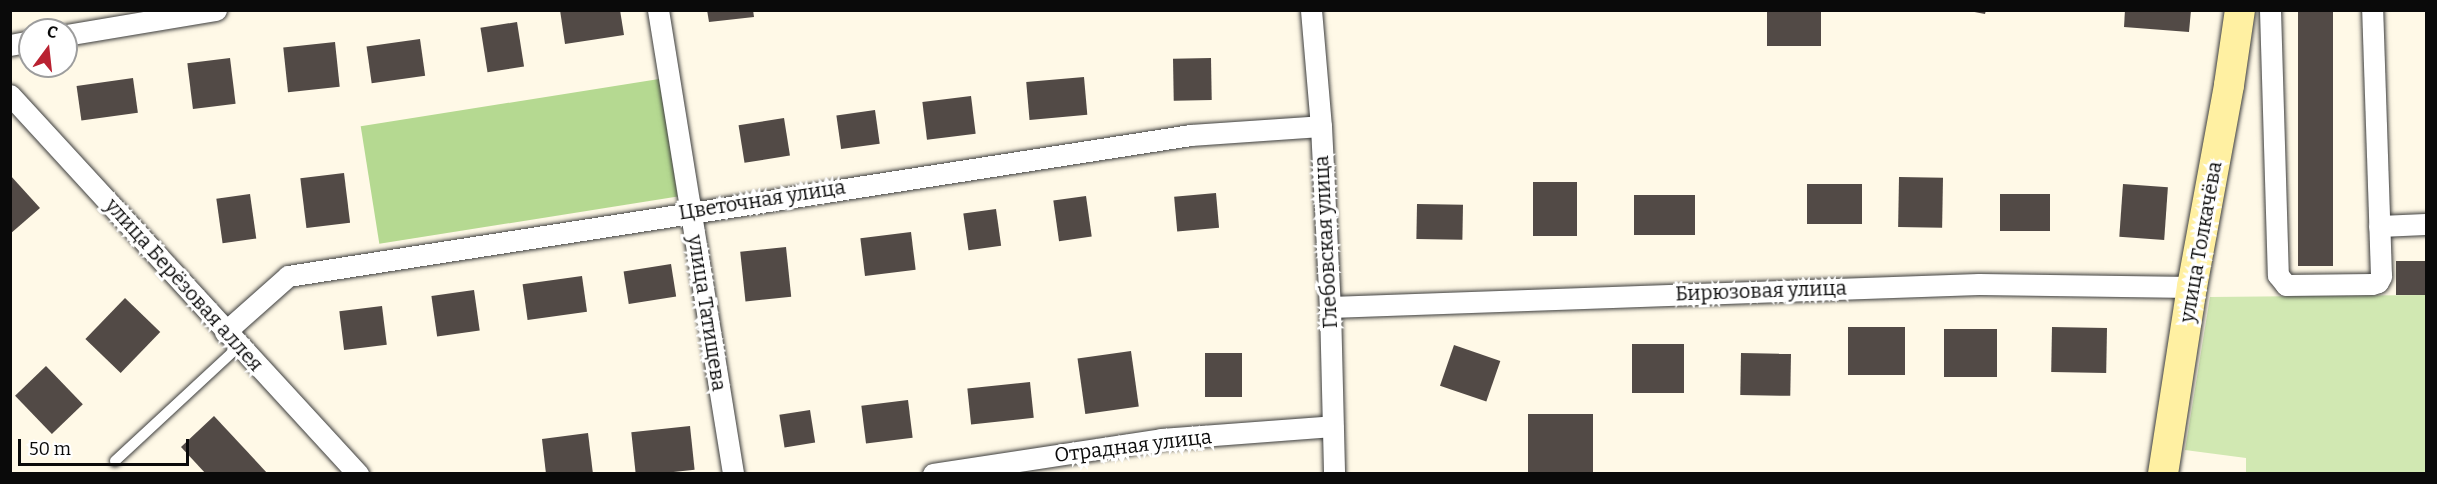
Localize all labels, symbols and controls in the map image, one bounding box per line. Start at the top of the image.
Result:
north arrow [18,18,78,78]
text: С [45,22,60,43]
street label: Глебовская улица [1309,155,1343,329]
street label: улица Толкачёва [2175,160,2227,324]
street label: Цветочная улица [677,175,847,225]
street label: улица Берёзовая аллея [100,194,268,376]
street label: улица Татищева [683,233,731,393]
street label: Бирюзовая улица [1675,276,1847,306]
street label: Отрадная улица [1053,424,1213,468]
scale bar [21,427,192,465]
text: 50 m [29,438,71,460]

